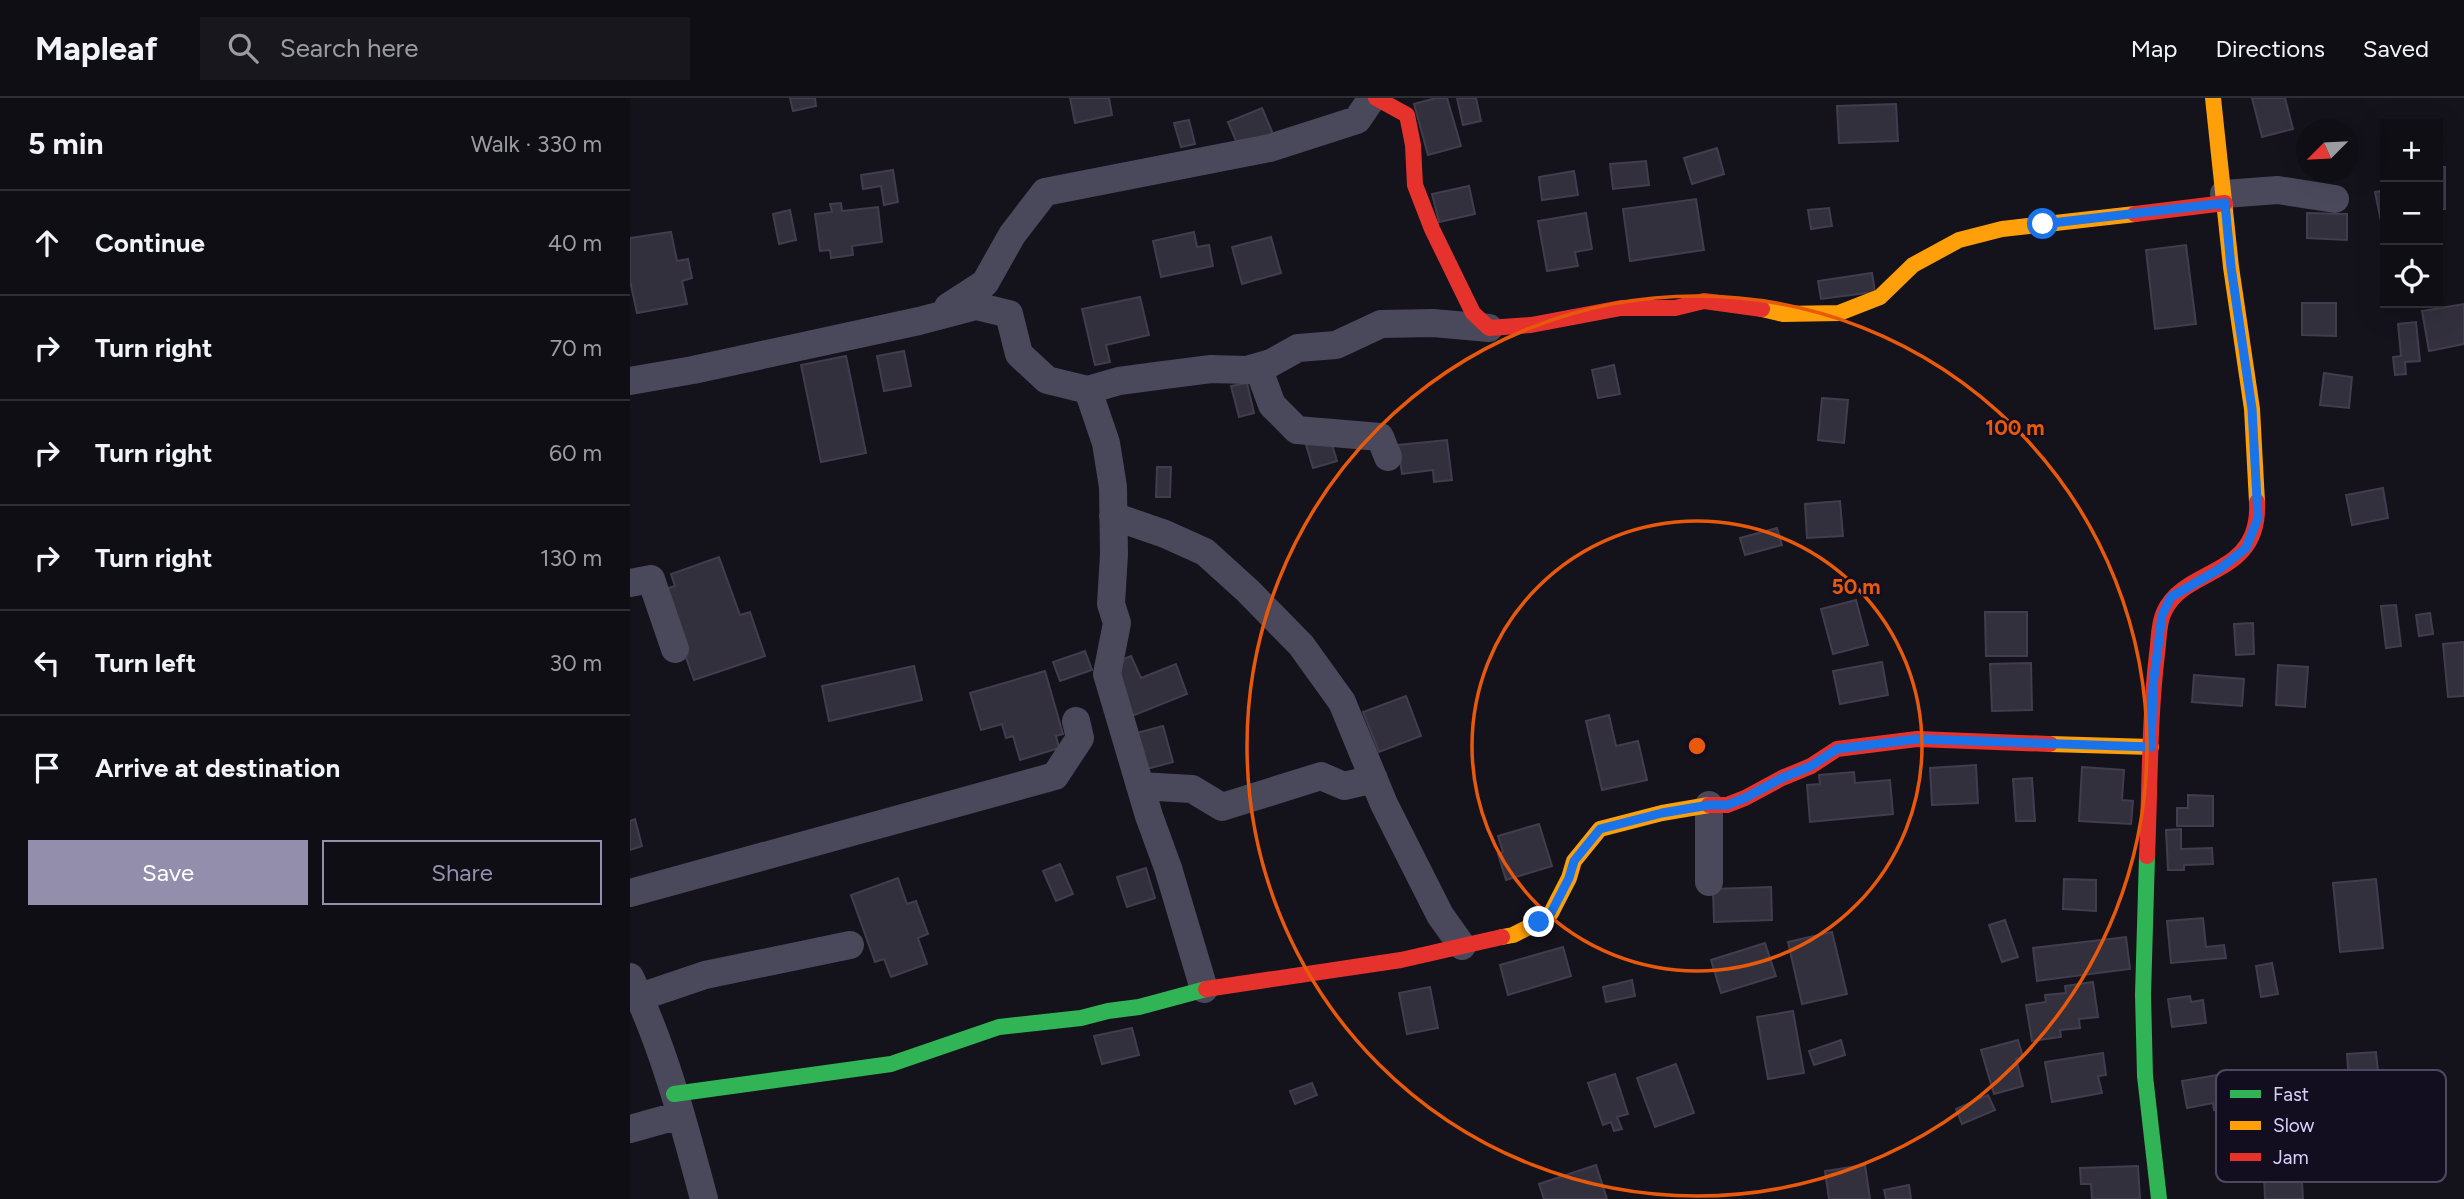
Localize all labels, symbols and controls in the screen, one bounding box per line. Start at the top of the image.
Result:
search box [200,17,690,80]
text: Mapleaf [35,29,158,68]
icon: search [224,29,262,67]
text: Search here [280,32,419,64]
text: Map [2131,34,2177,63]
text: Directions [2215,34,2325,63]
text: Saved [2363,34,2429,63]
north arrow [2296,119,2359,182]
map controls [2380,119,2443,308]
button: + [2380,119,2443,182]
text: 5 min [28,125,104,162]
text: Walk · 330 m [471,130,602,158]
button: − [2380,182,2443,245]
route start [2027,208,2058,239]
icon: ahead [28,224,66,262]
text: Continue [95,227,205,259]
text: 40 m [548,229,602,257]
button: locate [2380,245,2443,308]
icon: right [28,329,66,367]
text: Turn right [95,332,212,364]
text: 70 m [550,334,602,362]
text: 100 m [1985,415,2045,440]
icon: right [28,434,66,472]
text: Turn right [95,437,212,469]
text: 60 m [549,439,602,467]
icon: right [28,539,66,577]
text: Turn right [95,542,212,574]
text: 130 m [540,544,602,572]
text: 50 m [1831,574,1881,599]
icon: left [28,644,66,682]
text: Turn left [95,647,196,679]
text: 30 m [549,649,602,677]
centre of rings [1685,734,1709,758]
icon: arrive [28,749,66,787]
text: Arrive at destination [95,752,340,784]
button: Save [28,840,308,905]
button: Share [322,840,602,905]
route end [1523,906,1554,937]
legend [2216,1070,2446,1182]
text: Fast [2273,1083,2309,1106]
text: Slow [2273,1114,2315,1137]
text: Jam [2273,1146,2309,1169]

